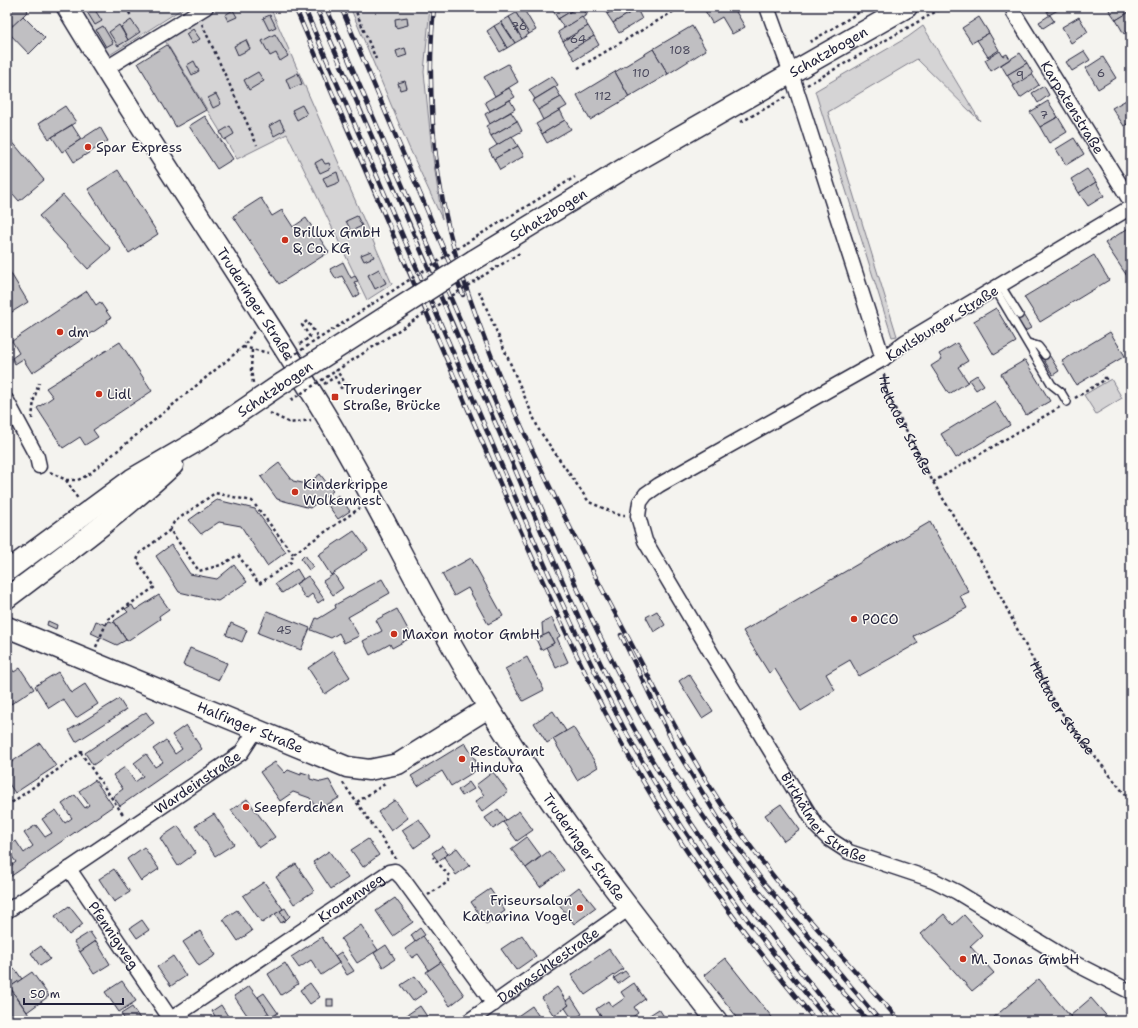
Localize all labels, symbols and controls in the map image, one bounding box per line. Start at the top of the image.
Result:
house number: 76 [511,18,527,34]
street label: Schatzbogen [786,22,871,81]
house number: 64 [570,31,586,47]
house number: 108 [669,42,691,58]
street label: Karpatenstraße [1037,58,1108,157]
house number: 110 [632,65,650,81]
house number: 6 [1097,65,1105,81]
house number: 9 [1016,67,1024,83]
house number: 112 [594,88,612,104]
house number: 7 [1040,107,1048,123]
place label: Spar Express [96,138,182,156]
marker: Spar Express [83,142,93,152]
street label: Schatzbogen [506,184,591,245]
place label: Brillux GmbH & Co. KG [293,223,381,257]
marker: Brillux GmbH & Co. KG [280,235,290,245]
street label: Truderinger Straße [213,244,298,363]
street label: Karlsburger Straße [882,281,1002,365]
place label: dm [68,323,89,341]
marker: dm [55,327,65,337]
street label: Schatzbogen [234,357,317,421]
street label: Heltauer Straße [875,375,937,478]
place label: Truderinger Straße, Brücke [343,380,441,414]
place label: Lidl [107,385,132,403]
marker: Lidl [94,389,104,399]
marker: Truderinger Straße, Brücke [330,392,340,402]
place label: Kinderkrippe Wolkennest [303,475,388,509]
marker: Kinderkrippe Wolkennest [290,487,300,497]
place label: POCO [862,610,898,628]
marker: POCO [849,614,859,624]
house number: 45 [276,622,292,638]
place label: Maxon motor GmbH [402,625,540,643]
marker: Maxon motor GmbH [389,629,399,639]
street label: Heltauer Straße [1026,658,1099,758]
street label: Halfinger Straße [194,697,306,757]
place label: Restaurant Hindura [470,742,545,776]
street label: Wardeinstraße [151,747,244,818]
marker: Restaurant Hindura [457,754,467,764]
street label: Birthälmer Straße [777,769,869,866]
street label: Truderinger Straße [539,790,629,905]
place label: Seepferdchen [254,798,344,816]
marker: Seepferdchen [241,802,251,812]
street label: Kronenweg [314,869,387,926]
place label: Friseursalon Katharina Vogel [462,891,573,925]
street label: Pfennigweg [85,898,143,973]
marker: Friseursalon Katharina Vogel [575,903,585,913]
street label: Damaschkestraße [494,923,603,1007]
place label: M. Jonas GmbH [971,950,1079,968]
marker: M. Jonas GmbH [958,954,968,964]
scale bar [24,980,123,1006]
text: 50 m [30,986,60,1002]

